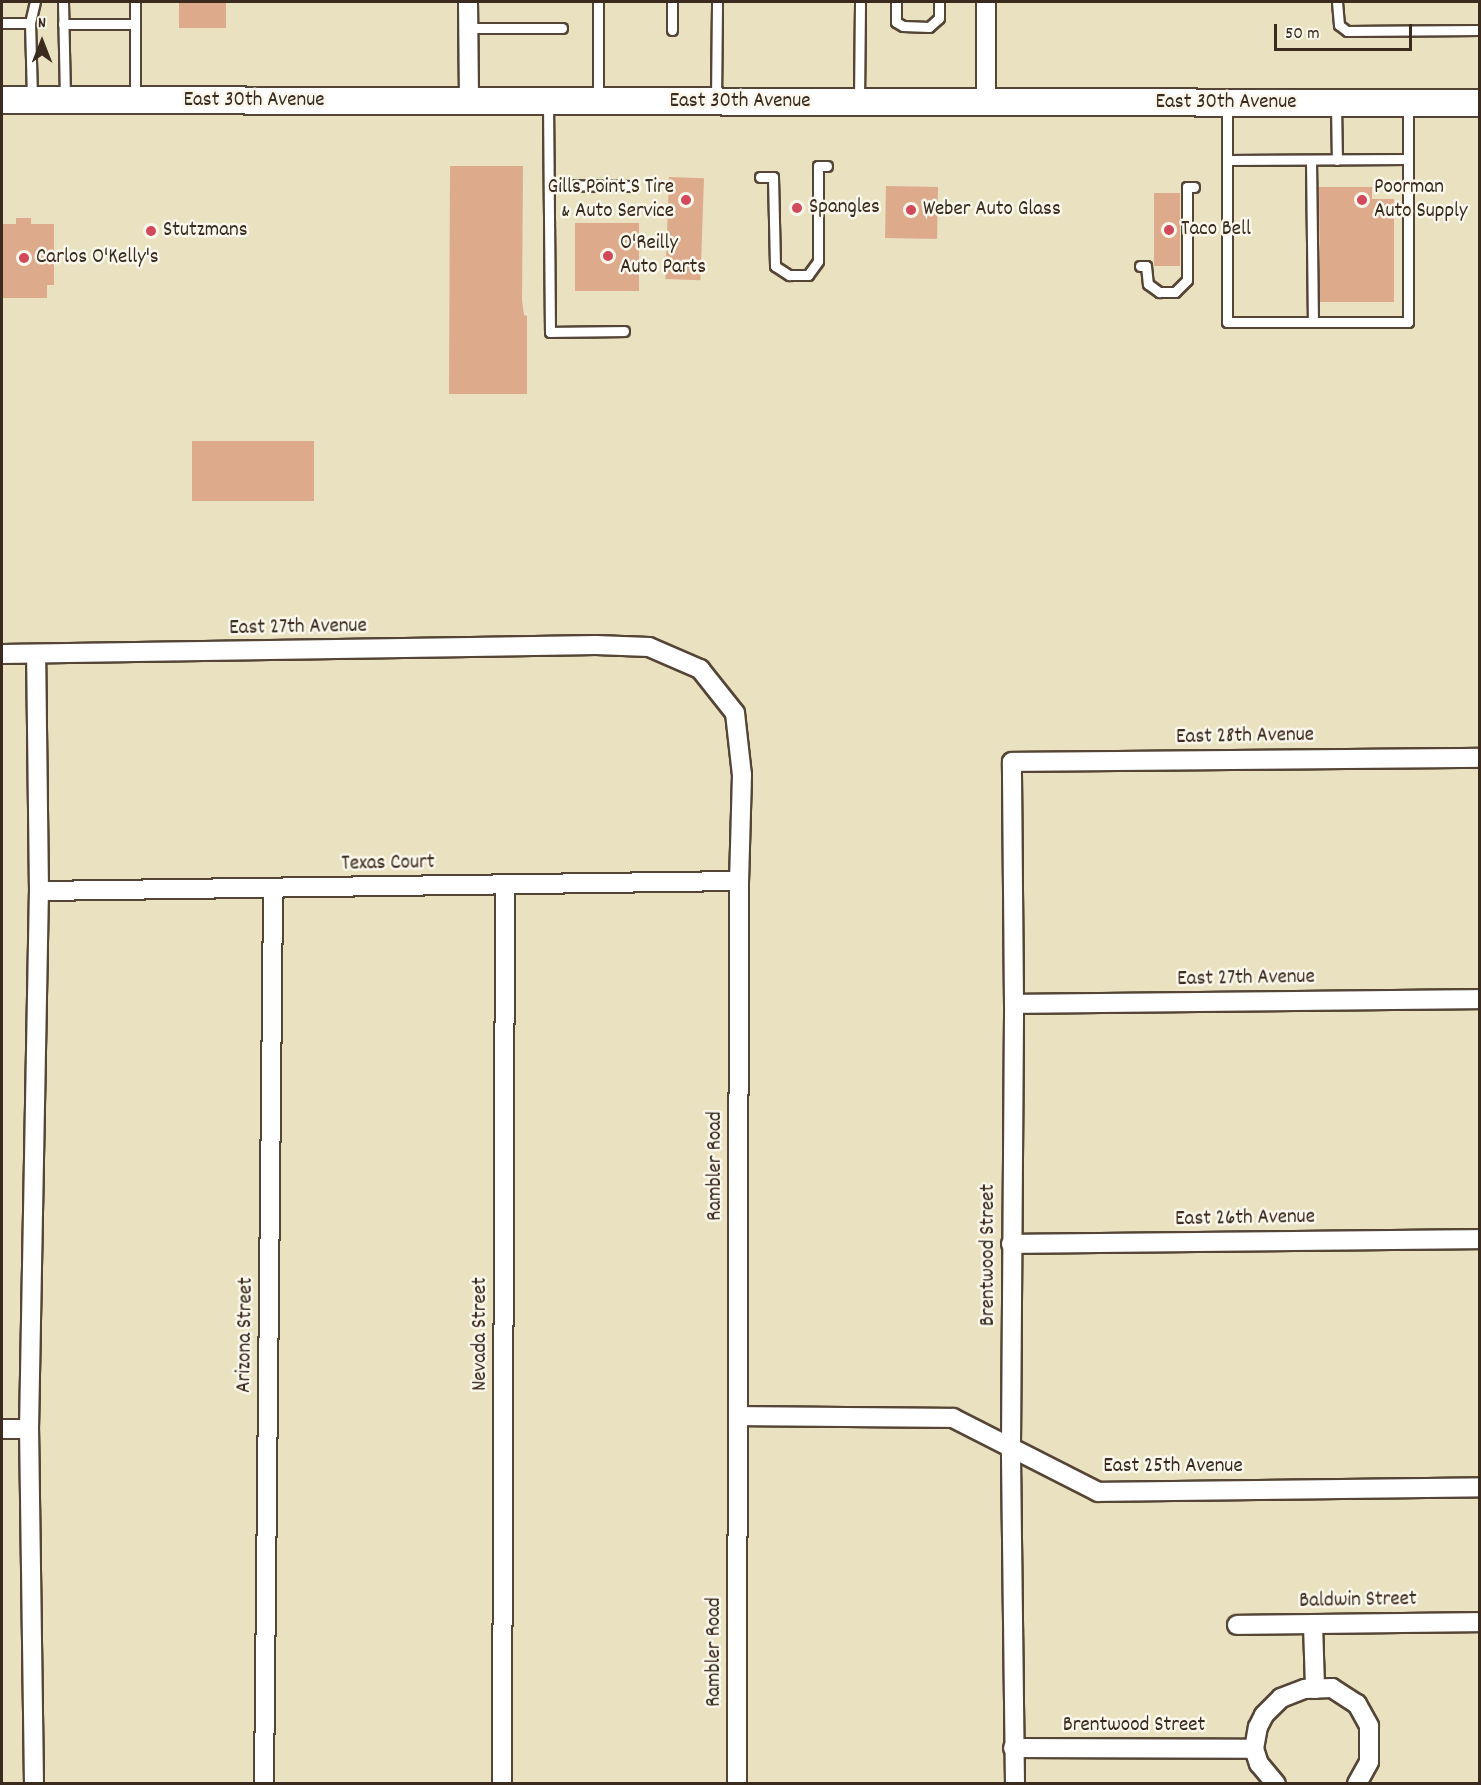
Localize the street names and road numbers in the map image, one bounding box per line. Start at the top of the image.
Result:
street label: East 30th Avenue [183,88,325,114]
street label: East 30th Avenue [669,89,811,115]
street label: East 30th Avenue [1155,90,1297,116]
street label: East 27th Avenue [229,614,367,642]
street label: East 28th Avenue [1176,723,1314,751]
street label: Texas Court [341,851,435,877]
street label: East 27th Avenue [1177,965,1315,993]
street label: Rambler Road [703,1111,729,1221]
street label: Brentwood Street [976,1184,1002,1326]
street label: East 26th Avenue [1175,1205,1315,1233]
street label: Arizona Street [232,1277,260,1393]
street label: Nevada Street [468,1277,494,1391]
street label: East 25th Avenue [1103,1454,1243,1480]
street label: Baldwin Street [1299,1587,1417,1615]
street label: Rambler Road [702,1597,728,1707]
street label: Brentwood Street [1063,1713,1205,1739]

